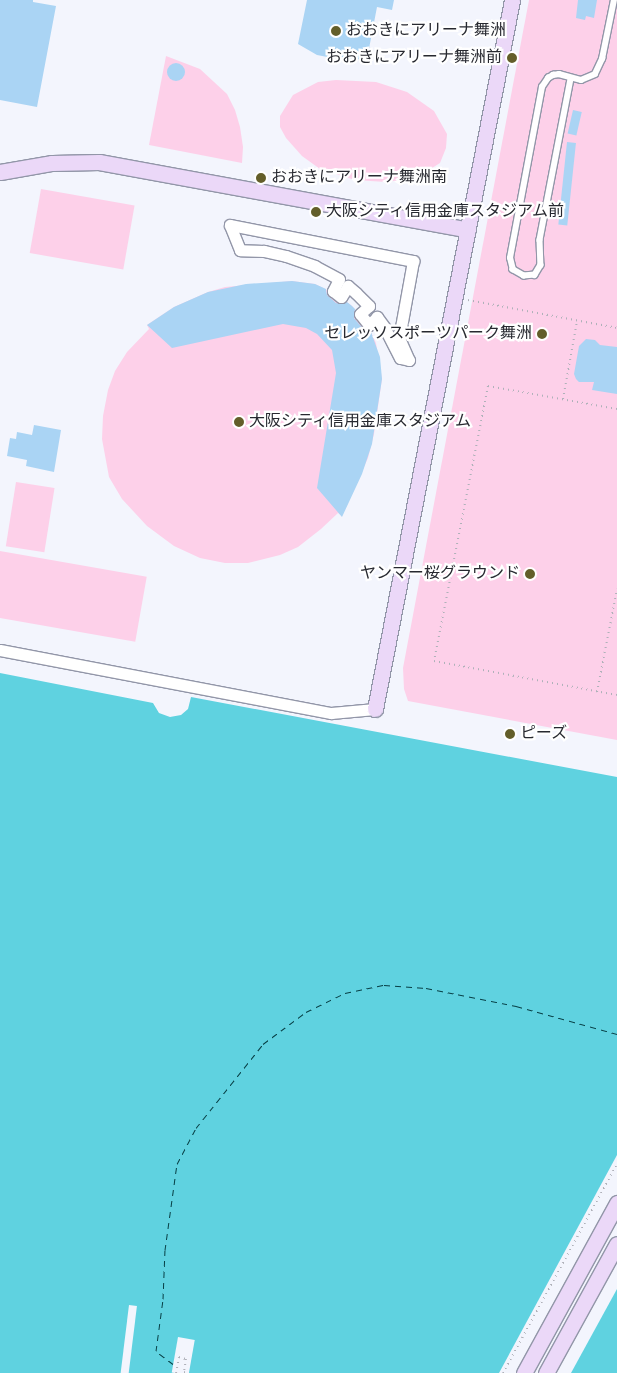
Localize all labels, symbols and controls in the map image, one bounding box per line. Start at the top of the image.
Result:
place label: おおきにアリーナ舞洲 [346,21,506,41]
marker: おおきにアリーナ舞洲 [330,25,342,37]
place label: おおきにアリーナ舞洲前 [326,48,502,68]
marker: おおきにアリーナ舞洲前 [506,52,518,64]
place label: おおきにアリーナ舞洲南 [271,168,447,188]
marker: おおきにアリーナ舞洲南 [255,172,267,184]
place label: 大阪シティ信用金庫スタジアム前 [326,202,566,222]
marker: 大阪シティ信用金庫スタジアム前 [310,206,322,218]
place label: セレッソスポーツパーク舞洲 [324,324,532,344]
marker: セレッソスポーツパーク舞洲 [536,328,548,340]
place label: 大阪シティ信用金庫スタジアム [249,412,473,432]
marker: 大阪シティ信用金庫スタジアム [233,416,245,428]
place label: ヤンマー桜グラウンド [360,564,520,584]
marker: ヤンマー桜グラウンド [524,568,536,580]
place label: ピーズ [520,724,568,744]
marker: ピーズ [504,728,516,740]

